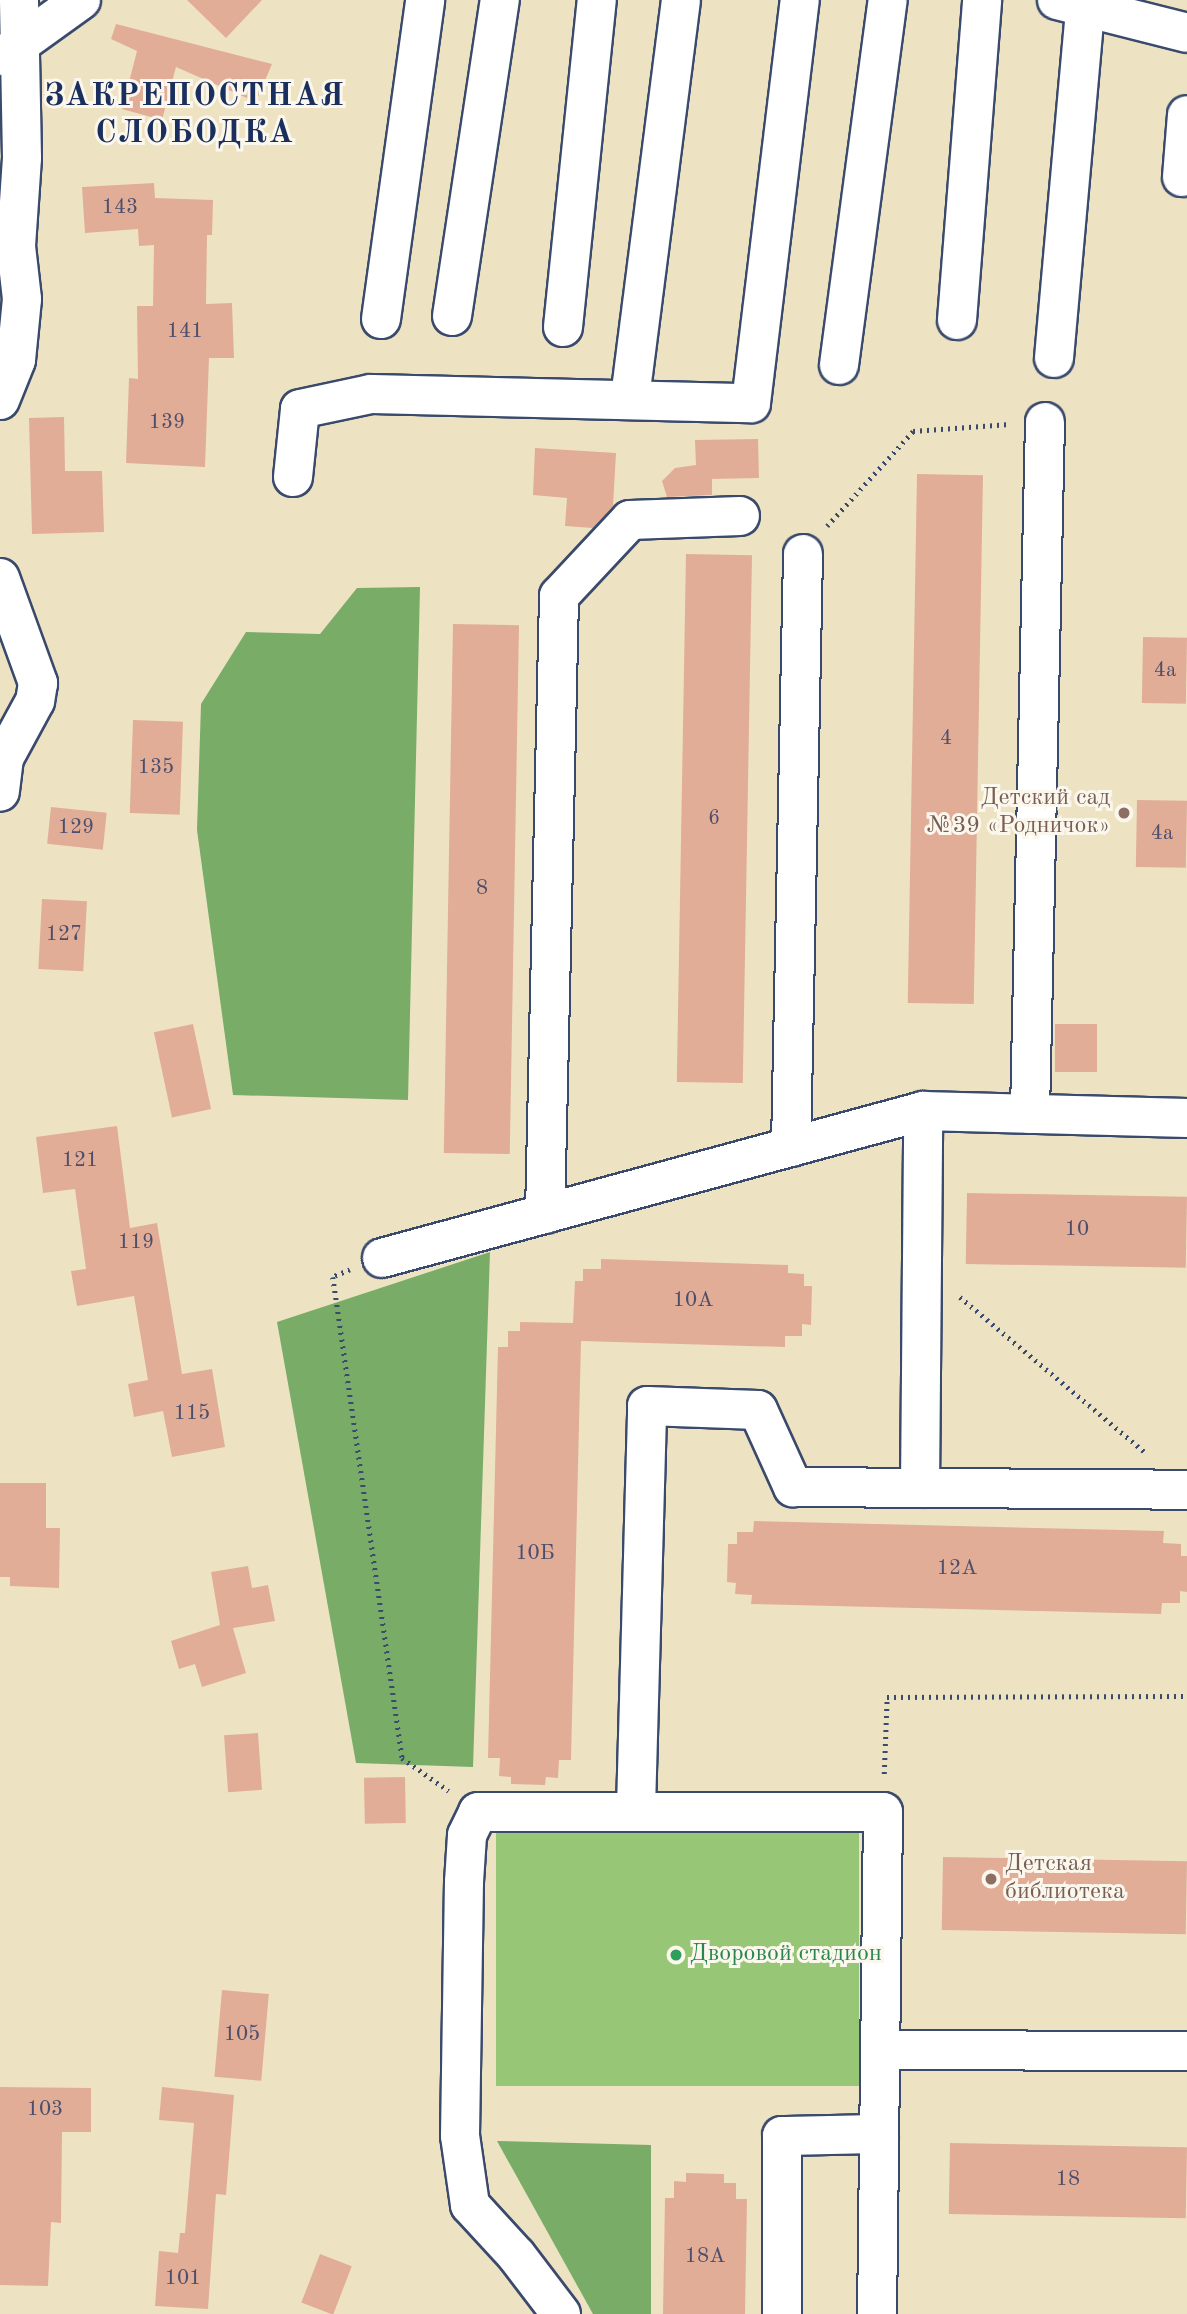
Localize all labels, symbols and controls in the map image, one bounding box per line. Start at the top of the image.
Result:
district label: ЗАКРЕПОСТНАЯ СЛОБОДКА [46,79,344,154]
house number: 143 [102,195,138,221]
house number: 141 [167,319,203,345]
house number: 139 [149,410,185,436]
house number: 4а [1154,658,1176,684]
house number: 4 [940,726,952,752]
house number: 135 [138,755,174,781]
place label: Детский сад №39 «Родничок» [927,785,1110,841]
marker: Детский сад №39 «Родничок» [1116,805,1132,821]
house number: 6 [708,806,720,832]
house number: 129 [58,815,94,841]
house number: 4а [1151,821,1173,847]
house number: 8 [476,876,488,902]
house number: 127 [46,922,82,948]
house number: 121 [62,1148,98,1174]
house number: 10 [1065,1217,1089,1243]
house number: 119 [118,1230,154,1256]
house number: 10А [673,1288,713,1314]
house number: 115 [174,1401,210,1427]
house number: 10Б [515,1541,555,1567]
house number: 12А [937,1556,977,1582]
place label: Детская библиотека [1005,1851,1125,1907]
marker: Детская библиотека [983,1871,999,1887]
place label: Дворовой стадион [690,1941,882,1969]
marker: Дворовой стадион [668,1947,684,1963]
house number: 105 [224,2022,260,2048]
house number: 103 [27,2097,63,2123]
house number: 18 [1056,2167,1080,2193]
house number: 18А [685,2244,725,2270]
house number: 101 [165,2266,201,2292]

